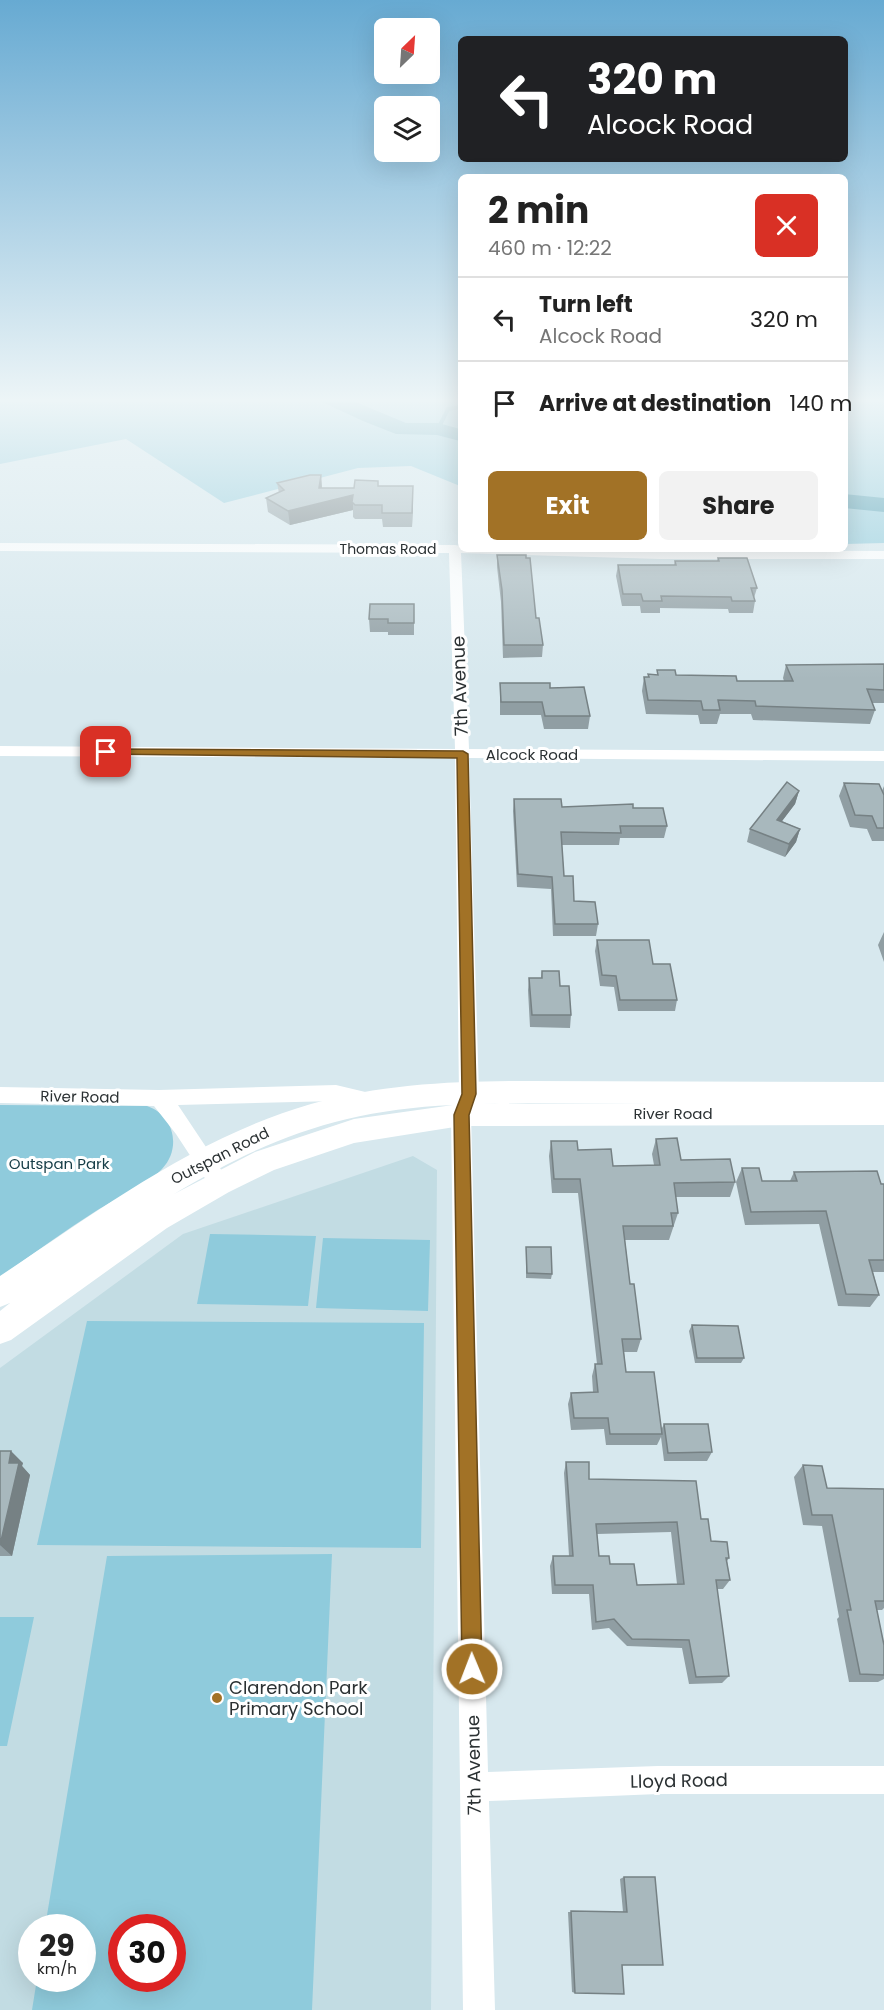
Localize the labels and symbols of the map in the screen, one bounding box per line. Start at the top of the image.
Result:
north arrow [374,18,440,84]
street label: Thomas Road [340,539,436,559]
street label: 7th Avenue [445,635,474,737]
pin [80,726,131,777]
street label: Alcock Road [486,744,578,765]
street label: River Road [40,1085,120,1108]
street label: River Road [633,1103,713,1124]
street label: Outspan Road [167,1122,272,1189]
park label: Outspan Park [9,1153,110,1174]
position arrow [440,1637,504,1701]
place label: Clarendon Park Primary School [229,1675,368,1721]
marker: Clarendon Park Primary School [210,1691,224,1705]
street label: 7th Avenue [460,1715,487,1815]
street label: Lloyd Road [630,1767,728,1794]
speed limit sign: 30 [108,1914,186,1992]

